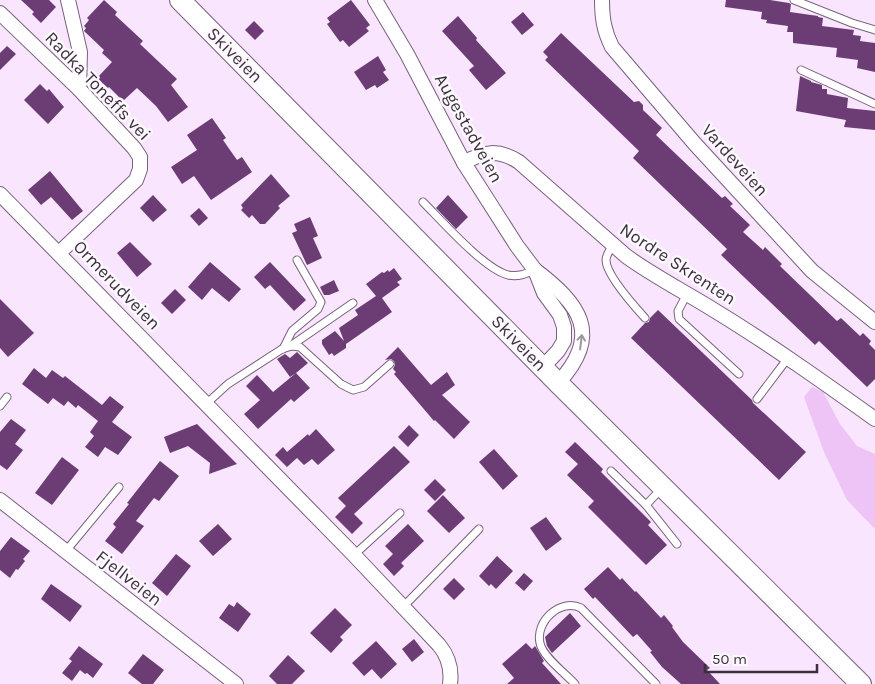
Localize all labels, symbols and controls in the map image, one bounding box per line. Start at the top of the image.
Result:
street label: Skiveien [202,22,268,88]
street label: Radka Toneffs vei [41,27,155,145]
street label: Augestadveien [430,70,508,186]
street label: Vardeveien [697,119,773,201]
street label: Nordre Skrenten [616,218,740,310]
street label: Ormerudveien [69,236,165,334]
street label: Skiveien [487,310,551,376]
one-way arrow [576,334,586,350]
street label: Fjellveien [91,545,167,611]
scale bar [705,642,818,674]
text: 50 m [712,650,747,668]

